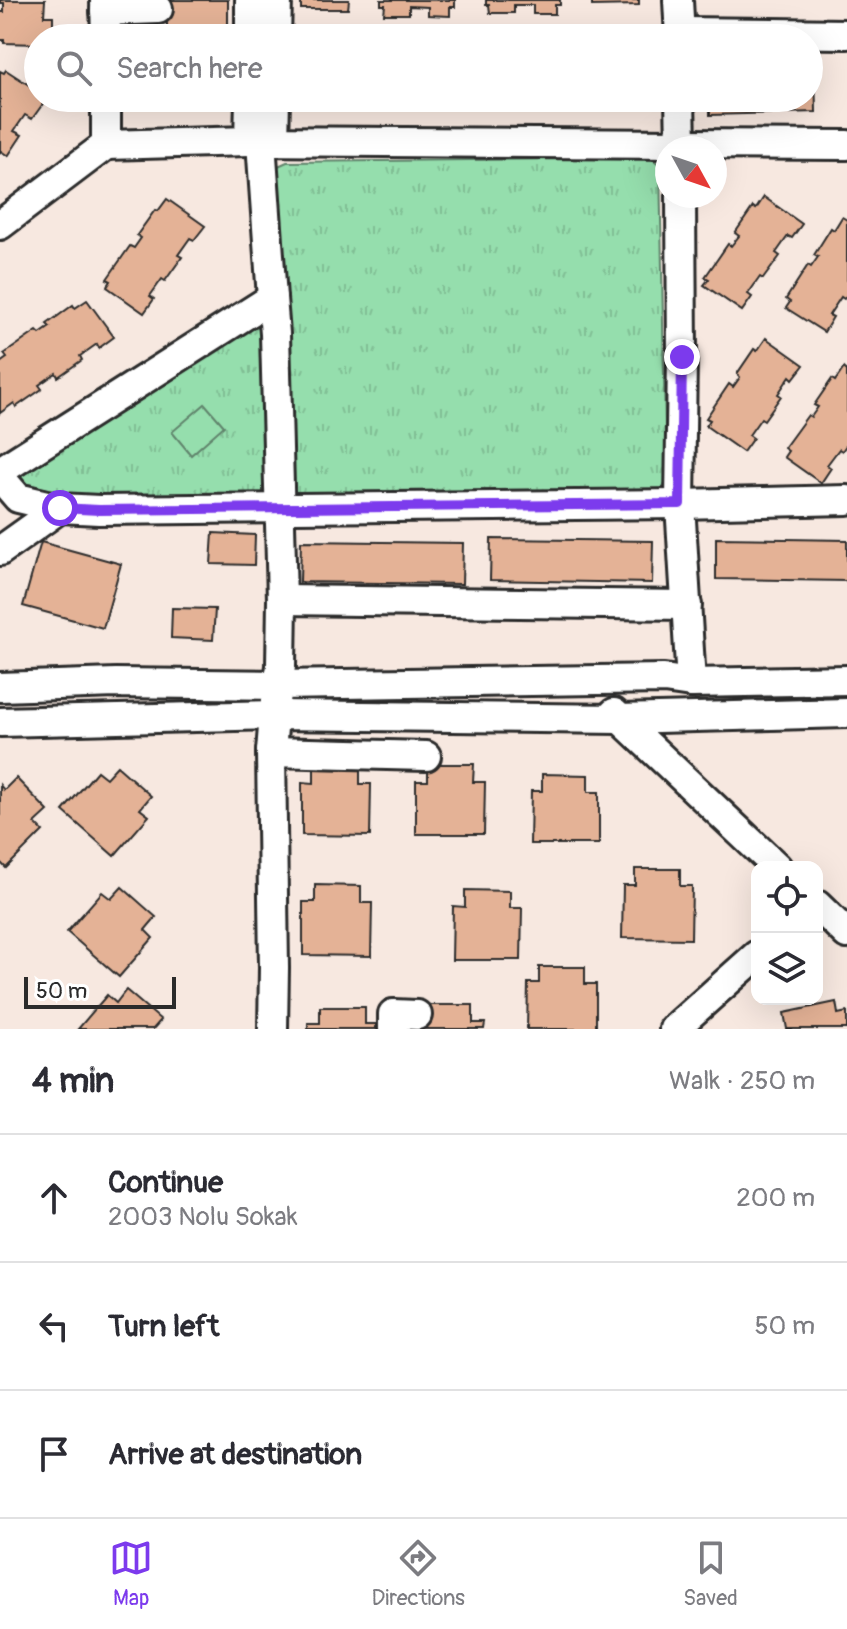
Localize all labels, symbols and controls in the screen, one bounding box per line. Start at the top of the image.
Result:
search box [24,24,823,112]
icon: search [52,46,96,90]
text: Search here [116,50,263,87]
north arrow [655,136,727,208]
route end [664,339,700,375]
route start [42,490,78,526]
map controls [751,861,823,1005]
button: locate [751,861,823,933]
button: layers [751,933,823,1005]
scale bar [24,973,176,1009]
text: 50 m [36,977,87,1005]
text: 4 min [32,1060,114,1103]
text: Walk · 250 m [669,1065,815,1097]
text: Continue [108,1164,223,1201]
icon: ahead [32,1176,76,1220]
text: 200 m [736,1182,815,1214]
text: 2003 Nolu Sokak [108,1201,298,1233]
icon: left [32,1304,76,1348]
text: Turn left [108,1308,219,1345]
text: 50 m [754,1310,815,1342]
icon: arrive [32,1432,76,1476]
text: Arrive at destination [108,1436,362,1473]
tab: Map [109,1536,153,1612]
tab: Directions [372,1536,465,1612]
tab: Saved [683,1536,738,1612]

